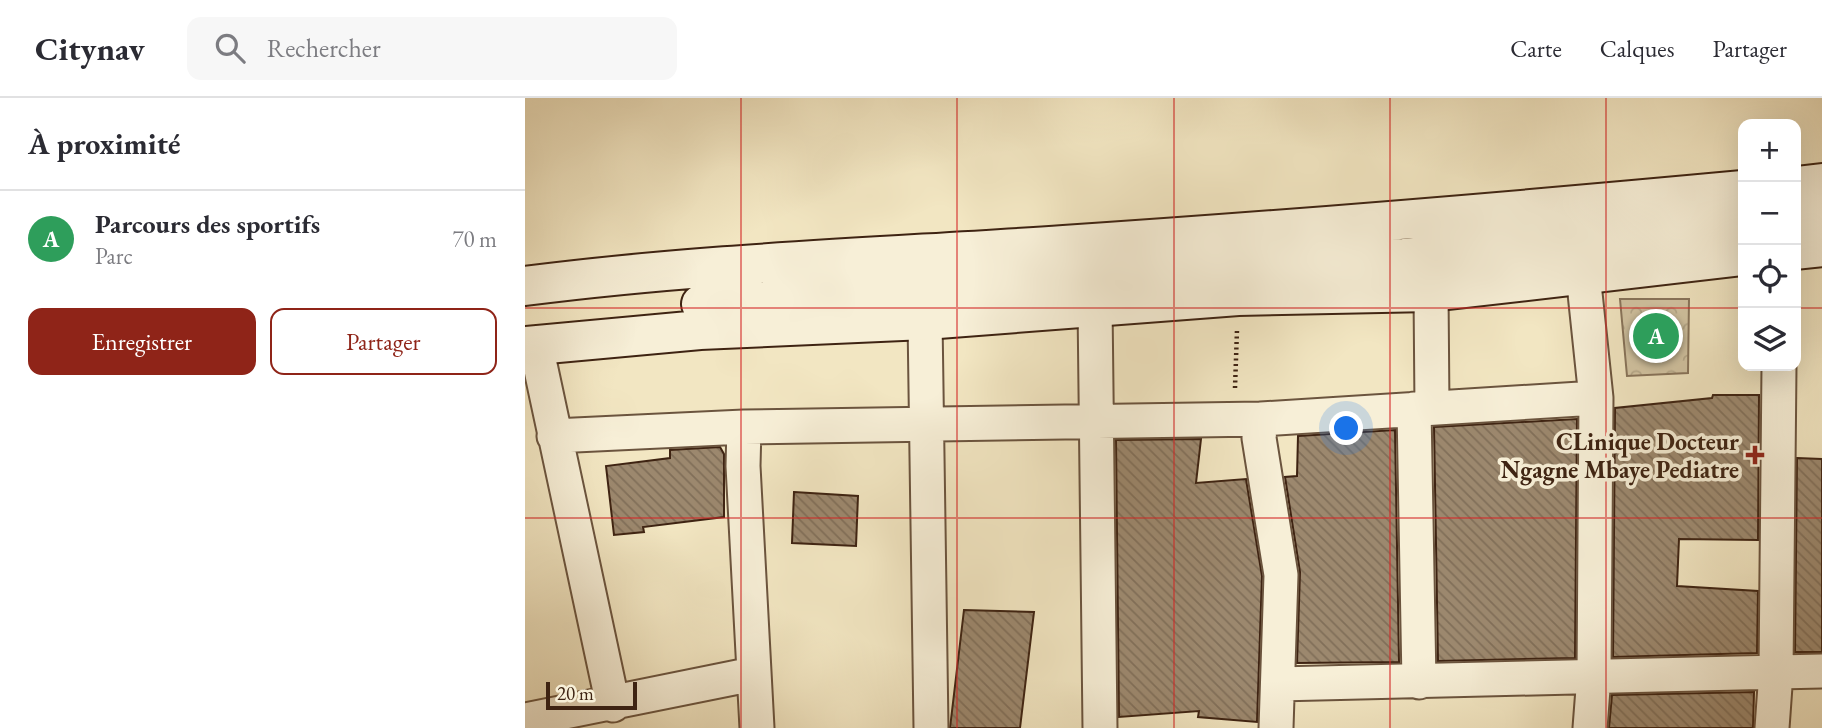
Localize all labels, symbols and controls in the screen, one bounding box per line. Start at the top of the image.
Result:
search box [187,17,677,80]
text: Citynav [35,27,145,70]
icon: search [211,29,249,67]
text: Rechercher [267,31,381,65]
text: Carte [1510,33,1562,64]
text: Calques [1600,33,1674,64]
text: Partager [1712,33,1787,64]
map controls [1738,119,1801,371]
button: + [1738,119,1801,182]
text: À proximité [28,124,180,163]
button: − [1738,182,1801,245]
text: Parcours des sportifs [95,207,320,241]
text: A [43,224,59,254]
text: 70 m [452,224,497,254]
text: Parc [95,241,133,271]
button: locate [1738,245,1801,308]
button: Enregistrer [28,308,256,375]
button: Partager [270,308,497,375]
button: layers [1738,308,1801,371]
pin: A [1633,310,1679,362]
your location [1329,411,1363,445]
place label: CLinique Docteur Ngagne Mbaye Pediatre [1501,426,1739,486]
marker: CLinique Docteur Ngagne Mbaye Pediatre [1745,445,1765,465]
scale bar [546,679,637,711]
text: 20 m [557,681,594,706]

